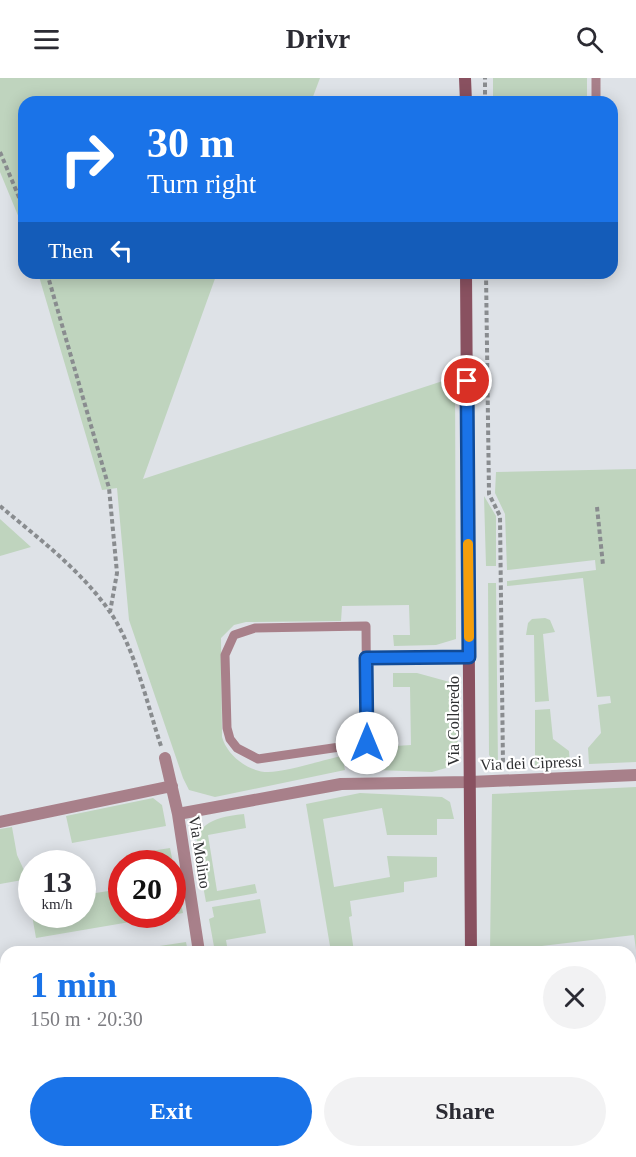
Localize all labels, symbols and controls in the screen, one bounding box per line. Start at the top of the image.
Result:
icon: menu [30,23,63,56]
icon: search [573,23,606,56]
text: Drivr [286,24,350,54]
icon: right [48,120,126,198]
text: 30 m [147,120,235,166]
text: Turn right [147,169,256,199]
icon: left [105,234,138,267]
text: Then [48,238,93,263]
pin [441,355,492,406]
icon: arrive [450,364,483,397]
street label: Via Colloredo [445,676,462,766]
position arrow [335,711,399,775]
street label: Via dei Cipressi [480,753,583,774]
street label: Via Molino [186,814,214,890]
speed limit sign: 20 [108,850,186,928]
text: 13 [42,865,72,898]
text: km/h [42,896,72,912]
text: 1 min [30,965,117,1005]
button: close [543,966,606,1029]
text: 150 m · 20:30 [30,1008,143,1030]
button: Exit [30,1077,312,1146]
button: Share [324,1077,606,1146]

